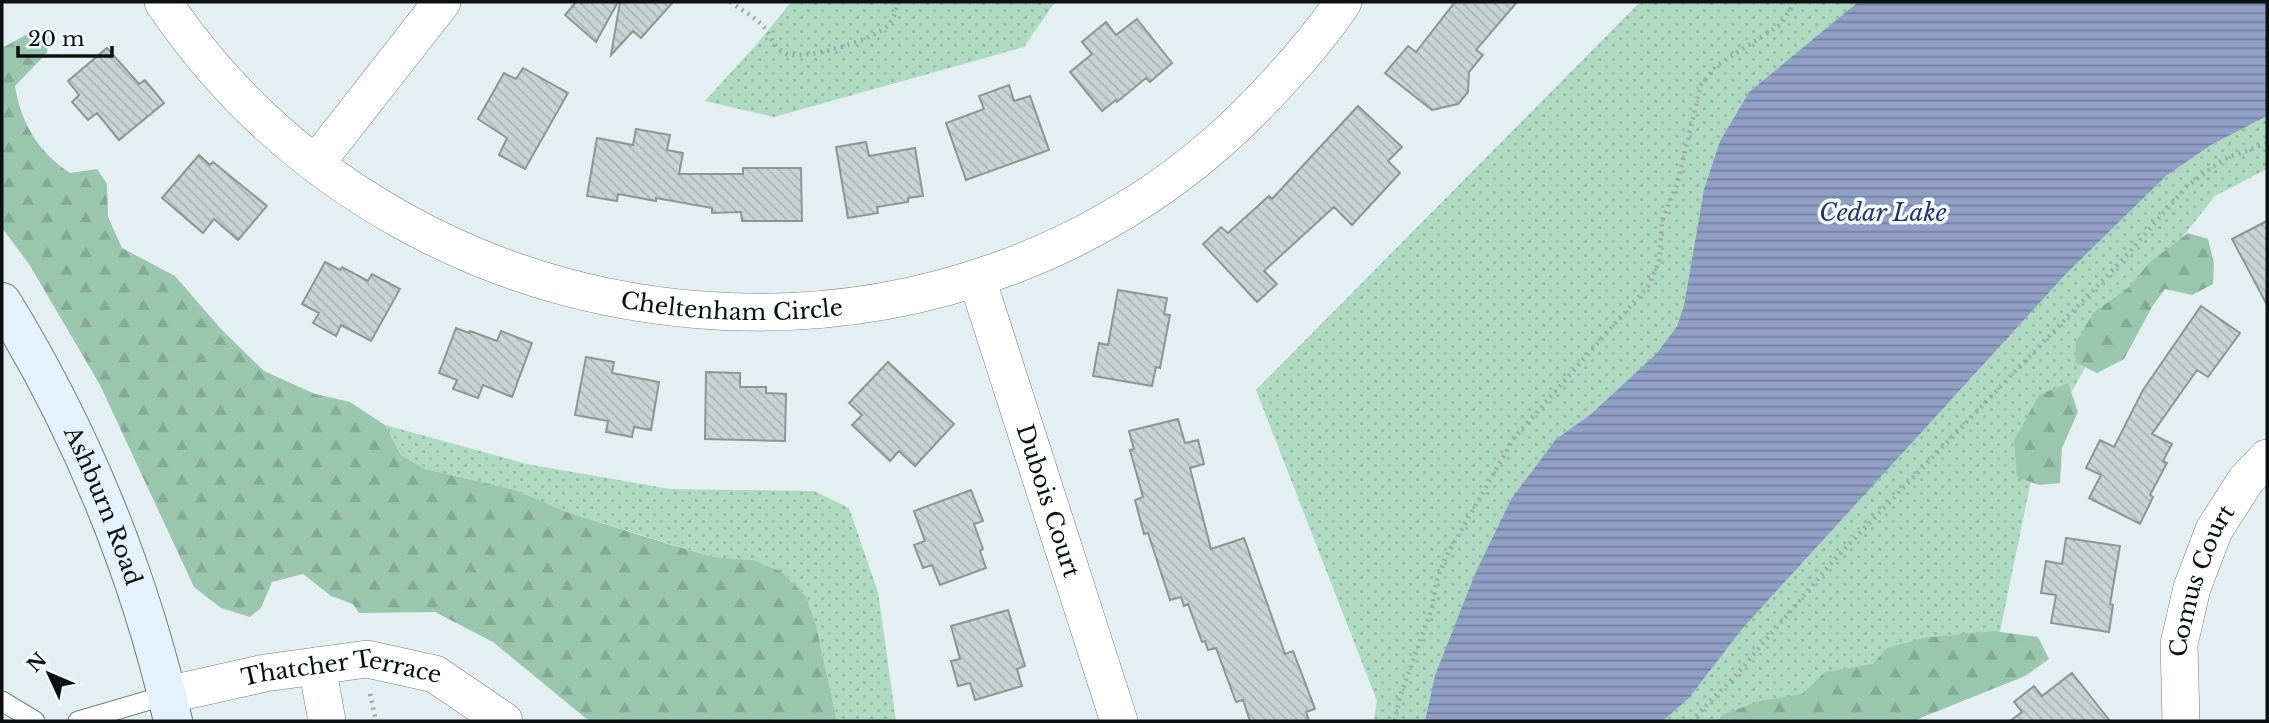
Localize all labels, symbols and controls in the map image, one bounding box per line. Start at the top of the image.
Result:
scale bar [18,14,112,58]
text: 20 m [28,26,85,52]
water label: Cedar Lake [1819,198,1947,227]
street label: Cheltenham Circle [619,286,844,326]
street label: Ashburn Road [58,421,148,589]
street label: Dubois Court [1011,421,1086,581]
street label: Comus Court [2165,499,2241,657]
north arrow [14,639,84,709]
street label: Thatcher Terrace [239,644,444,692]
text: N [23,648,52,677]

